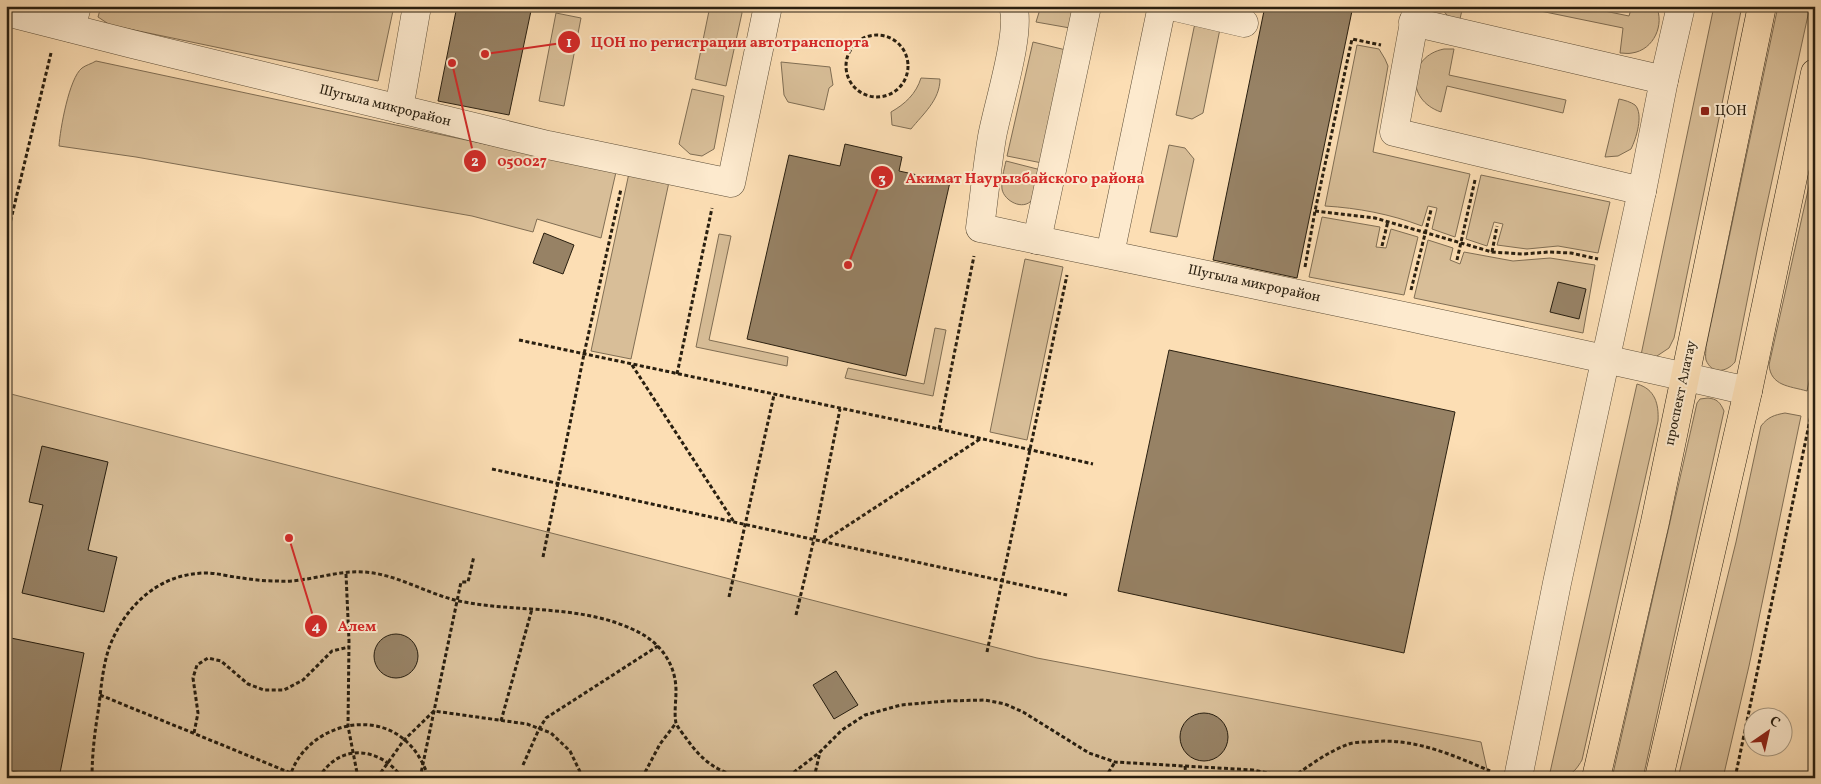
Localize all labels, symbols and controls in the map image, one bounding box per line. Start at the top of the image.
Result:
callout: ЦОН по регистрации автотранспорта [556,27,880,57]
text: 1 [566,33,572,54]
text: ЦОН по регистрации автотранспорта [591,33,869,54]
street label: Шугыла микрорайон [317,80,453,132]
place label: ЦОН [1715,102,1747,121]
marker: ЦОН [1699,105,1711,117]
callout: 050027 [462,146,557,176]
text: 2 [471,152,479,173]
text: 050027 [497,152,547,173]
callout: Акимат Наурызбайского района [870,162,1154,192]
text: 3 [878,169,886,190]
text: Акимат Наурызбайского района [905,169,1145,190]
street label: Шугыла микрорайон [1186,261,1323,307]
street label: проспект Алатау [1661,338,1701,447]
callout: Алем [303,611,387,641]
text: 4 [311,617,321,638]
text: Алем [338,617,376,638]
north arrow [1744,706,1794,756]
text: С [1765,712,1783,733]

